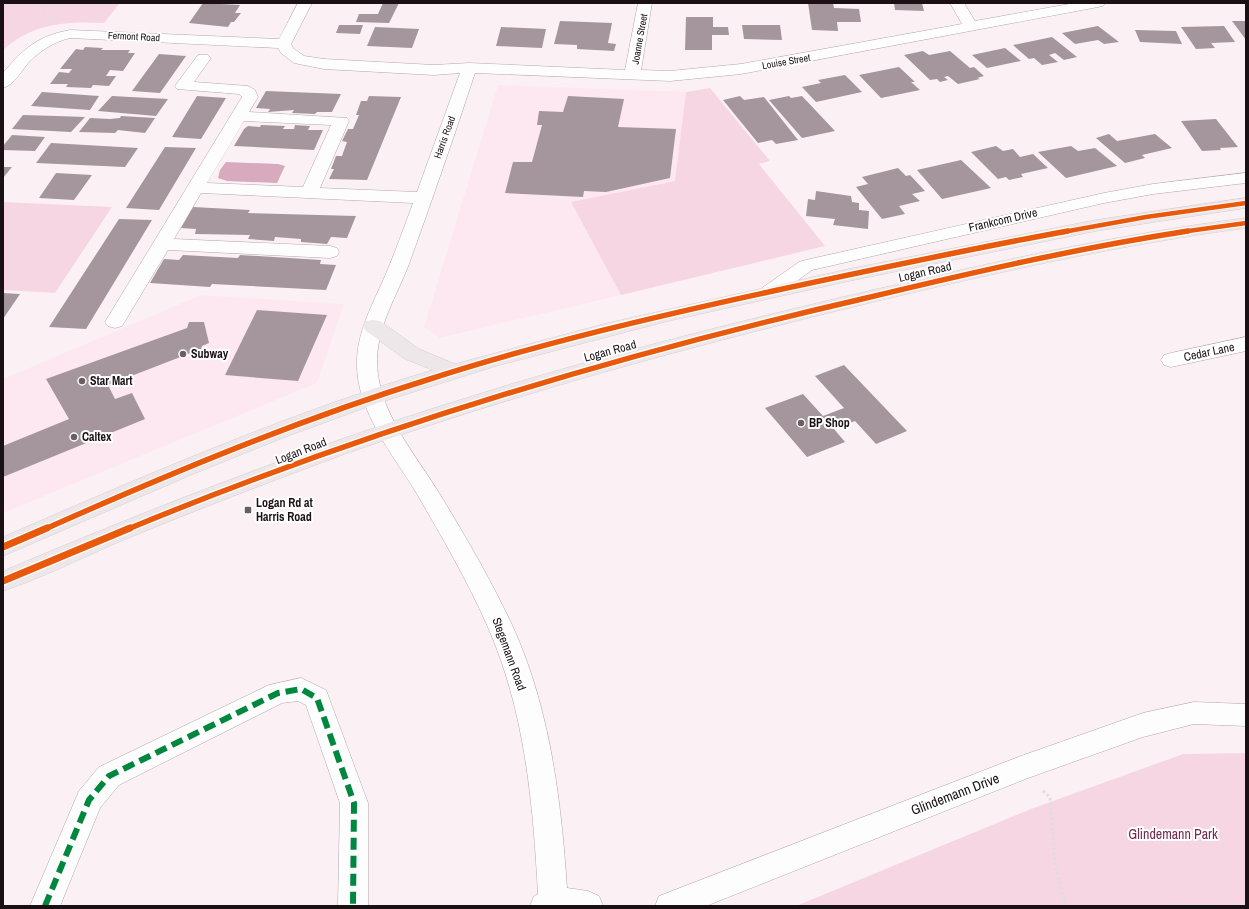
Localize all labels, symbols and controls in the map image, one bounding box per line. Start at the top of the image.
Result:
street label: Joanne Street [629,12,650,65]
street label: Fermont Road [108,29,160,44]
street label: Louise Street [761,51,812,72]
street label: Harris Road [431,114,458,160]
street label: Frankcom Drive [967,204,1039,236]
street label: Logan Road [897,258,953,286]
street label: Logan Road [582,336,638,366]
street label: Cedar Lane [1182,339,1236,365]
place label: Subway [191,346,229,362]
marker: Subway [178,349,188,359]
place label: Star Mart [90,373,133,389]
marker: Star Mart [77,376,87,386]
place label: BP Shop [809,415,850,431]
marker: BP Shop [796,418,806,428]
place label: Caltex [82,429,112,445]
marker: Caltex [69,432,79,442]
street label: Logan Road [273,434,329,468]
place label: Logan Rd at Harris Road [256,495,314,525]
marker: Logan Rd at Harris Road [243,505,253,515]
street label: Stegemann Road [488,615,530,693]
street label: Glindemann Drive [908,769,1002,819]
park label: Glindemann Park [1128,825,1218,843]

